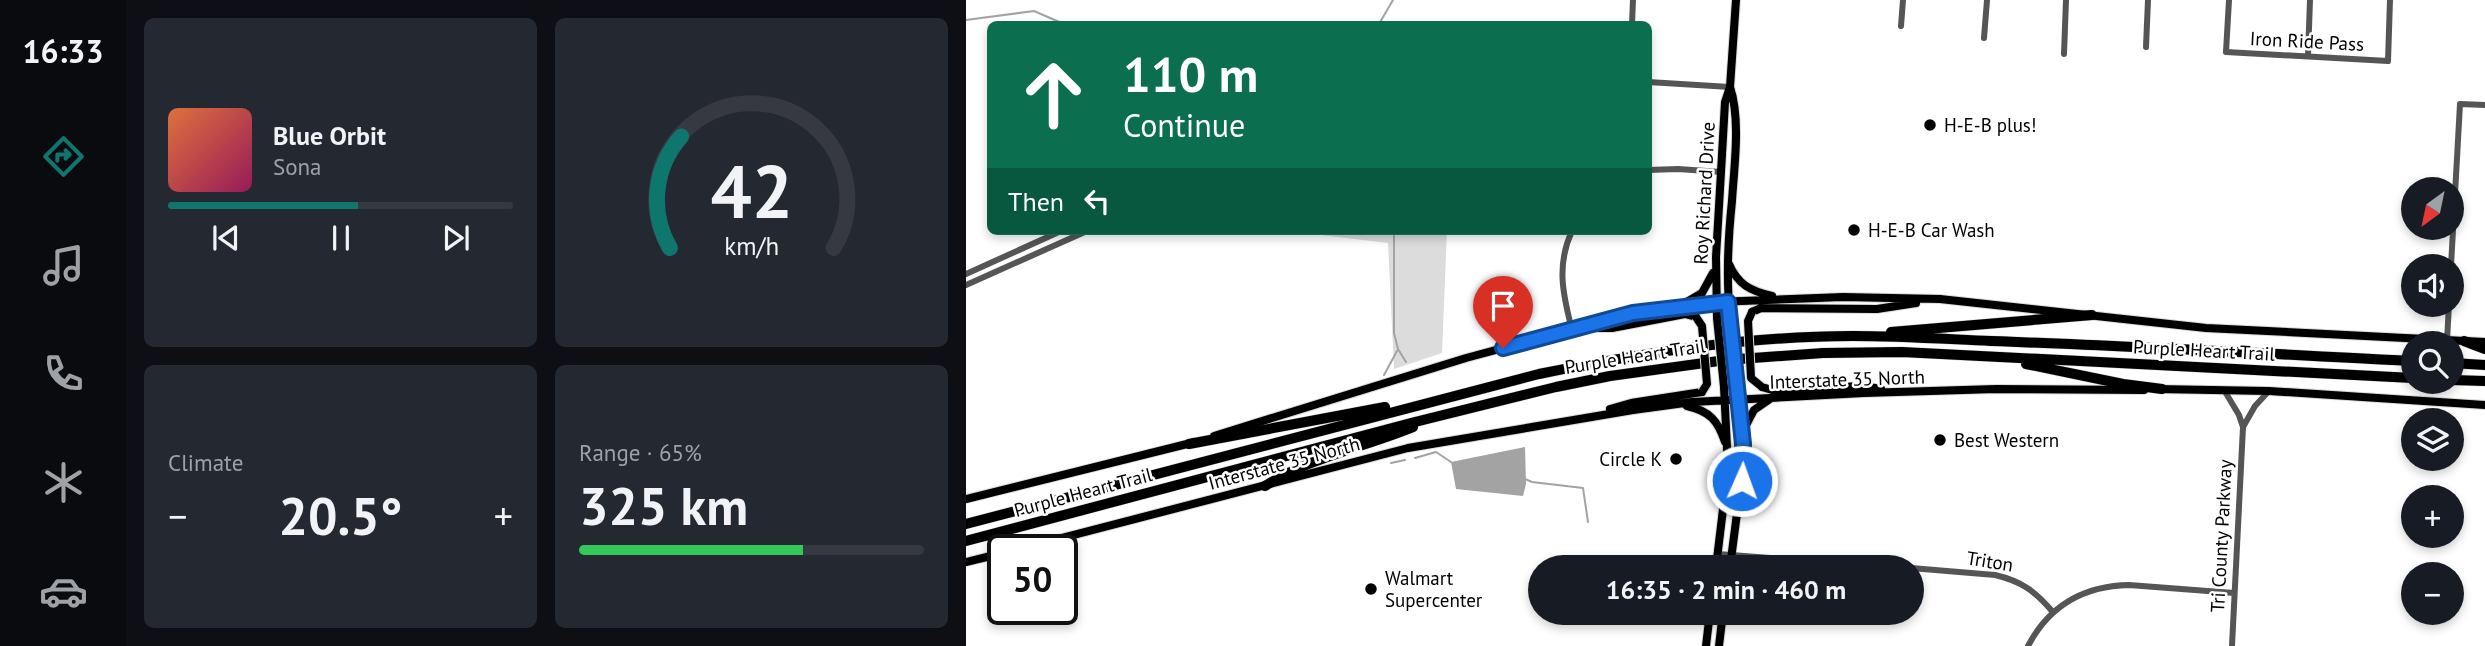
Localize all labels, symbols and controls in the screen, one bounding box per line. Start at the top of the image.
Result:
street label: Iron Ride Pass [2249,26,2365,56]
text: 16:33 [22,30,104,72]
text: 110 m [1123,42,1258,106]
icon: ahead [1008,49,1099,140]
text: Continue [1123,104,1245,146]
place label: H-E-B plus! [1944,113,2037,137]
marker: H-E-B plus! [1922,117,1938,133]
text: Blue Orbit [273,119,386,152]
street label: Roy Richard Drive [1688,121,1720,265]
icon: directions [39,132,88,181]
text: 42 [710,145,793,239]
text: Sona [273,152,322,181]
north arrow [2401,177,2464,240]
map controls [2401,177,2464,625]
icon: left [1078,182,1116,220]
text: Then [1008,185,1064,218]
place label: H-E-B Car Wash [1868,218,1995,242]
icon: previous [207,219,245,257]
icon: pause [322,219,360,257]
icon: next [437,219,475,257]
marker: H-E-B Car Wash [1846,222,1862,238]
text: km/h [724,230,779,262]
icon: music [39,241,88,290]
button: sound [2401,254,2464,317]
pin [1473,276,1533,348]
icon: arrive [1484,287,1522,325]
button: search [2401,331,2464,394]
street label: Purple Heart Trail [1563,333,1707,379]
street label: Purple Heart Trail [2132,334,2276,366]
icon: phone [39,349,88,398]
street label: Interstate 35 North [1769,364,1925,394]
button: layers [2401,408,2464,471]
place label: Best Western [1954,428,2059,452]
street label: Interstate 35 North [1206,431,1362,495]
marker: Best Western [1932,432,1948,448]
text: Range · 65% [579,438,702,467]
position arrow [1705,444,1779,518]
place label: Circle K [1599,447,1662,471]
text: Climate [168,448,243,477]
marker: Circle K [1668,451,1684,467]
icon: climate [39,458,88,507]
street label: Tri County Parkway [2205,459,2237,613]
street label: Purple Heart Trail [1011,462,1155,522]
text: 325 km [579,472,748,539]
text: 20.5° [279,482,402,549]
button: + [2401,485,2464,548]
text: − [168,491,187,540]
text: + [494,491,513,540]
speed limit sign: 50 [987,534,1078,625]
street label: Triton [1965,545,2015,577]
button: − [2401,562,2464,625]
place label: Walmart Supercenter [1385,566,1483,612]
icon: car [39,567,88,616]
text: 16:35 · 2 min · 460 m [1606,573,1846,606]
marker: Walmart Supercenter [1363,581,1379,597]

